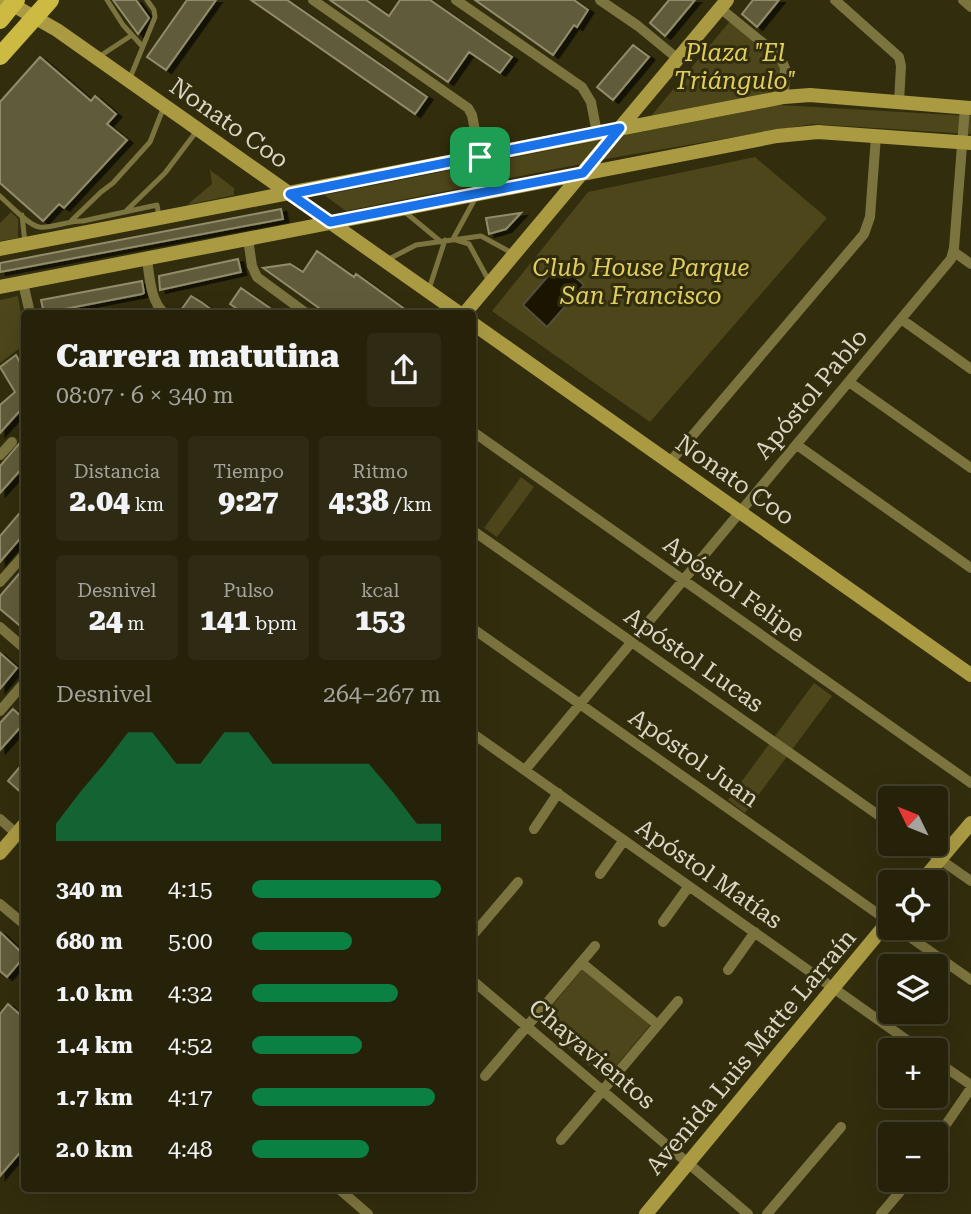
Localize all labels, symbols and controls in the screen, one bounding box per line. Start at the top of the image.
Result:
park label: Plaza "El Triángulo" [674,39,796,95]
street label: Nonato Coo [164,72,294,174]
pin [450,127,510,187]
icon: arrive [461,138,499,176]
park label: Club House Parque San Francisco [533,254,749,310]
street label: Apóstol Pablo [749,323,873,465]
button: share [367,333,441,407]
text: Carrera matutina [56,337,339,375]
text: 08:07 · 6 × 340 m [56,382,234,409]
street label: Nonato Coo [670,429,800,531]
text: Distancia [74,460,160,483]
text: Tiempo [213,460,284,483]
text: Ritmo [352,460,408,483]
text: 2.04 [70,483,130,518]
text: 9:27 [218,483,279,518]
text: 4:38 [328,483,389,518]
text: km [130,493,164,516]
text: /km [389,493,432,516]
street label: Apóstol Felipe [658,530,810,648]
text: Desnivel [77,579,156,602]
text: Pulso [223,579,274,602]
text: kcal [361,579,399,602]
text: 24 [89,602,123,637]
text: 141 [200,602,250,637]
text: 153 [355,602,405,637]
street label: Apóstol Lucas [619,602,769,718]
text: m [123,612,145,635]
text: bpm [250,612,297,635]
text: Desnivel [56,681,152,708]
text: 264–267 m [323,681,441,708]
street label: Apóstol Juan [624,703,764,813]
north arrow [878,786,948,856]
map controls [878,786,948,1192]
street label: Apóstol Matías [631,813,787,935]
button: locate [878,870,948,940]
text: 340 m [56,876,123,903]
text: 4:15 [168,876,213,903]
street label: Avenida Luis Matte Larraín [640,924,862,1180]
text: 680 m [56,928,123,955]
text: 5:00 [168,928,213,955]
button: layers [878,954,948,1024]
text: 1.0 km [56,980,133,1007]
text: 4:32 [168,980,213,1007]
street label: Chayavientos [523,993,661,1115]
text: 1.4 km [56,1032,133,1059]
text: 4:52 [168,1032,213,1059]
button: + [878,1038,948,1108]
text: 1.7 km [56,1084,133,1111]
text: 4:17 [168,1084,213,1111]
button: − [878,1122,948,1192]
text: 2.0 km [56,1136,133,1163]
text: 4:48 [168,1136,213,1163]

